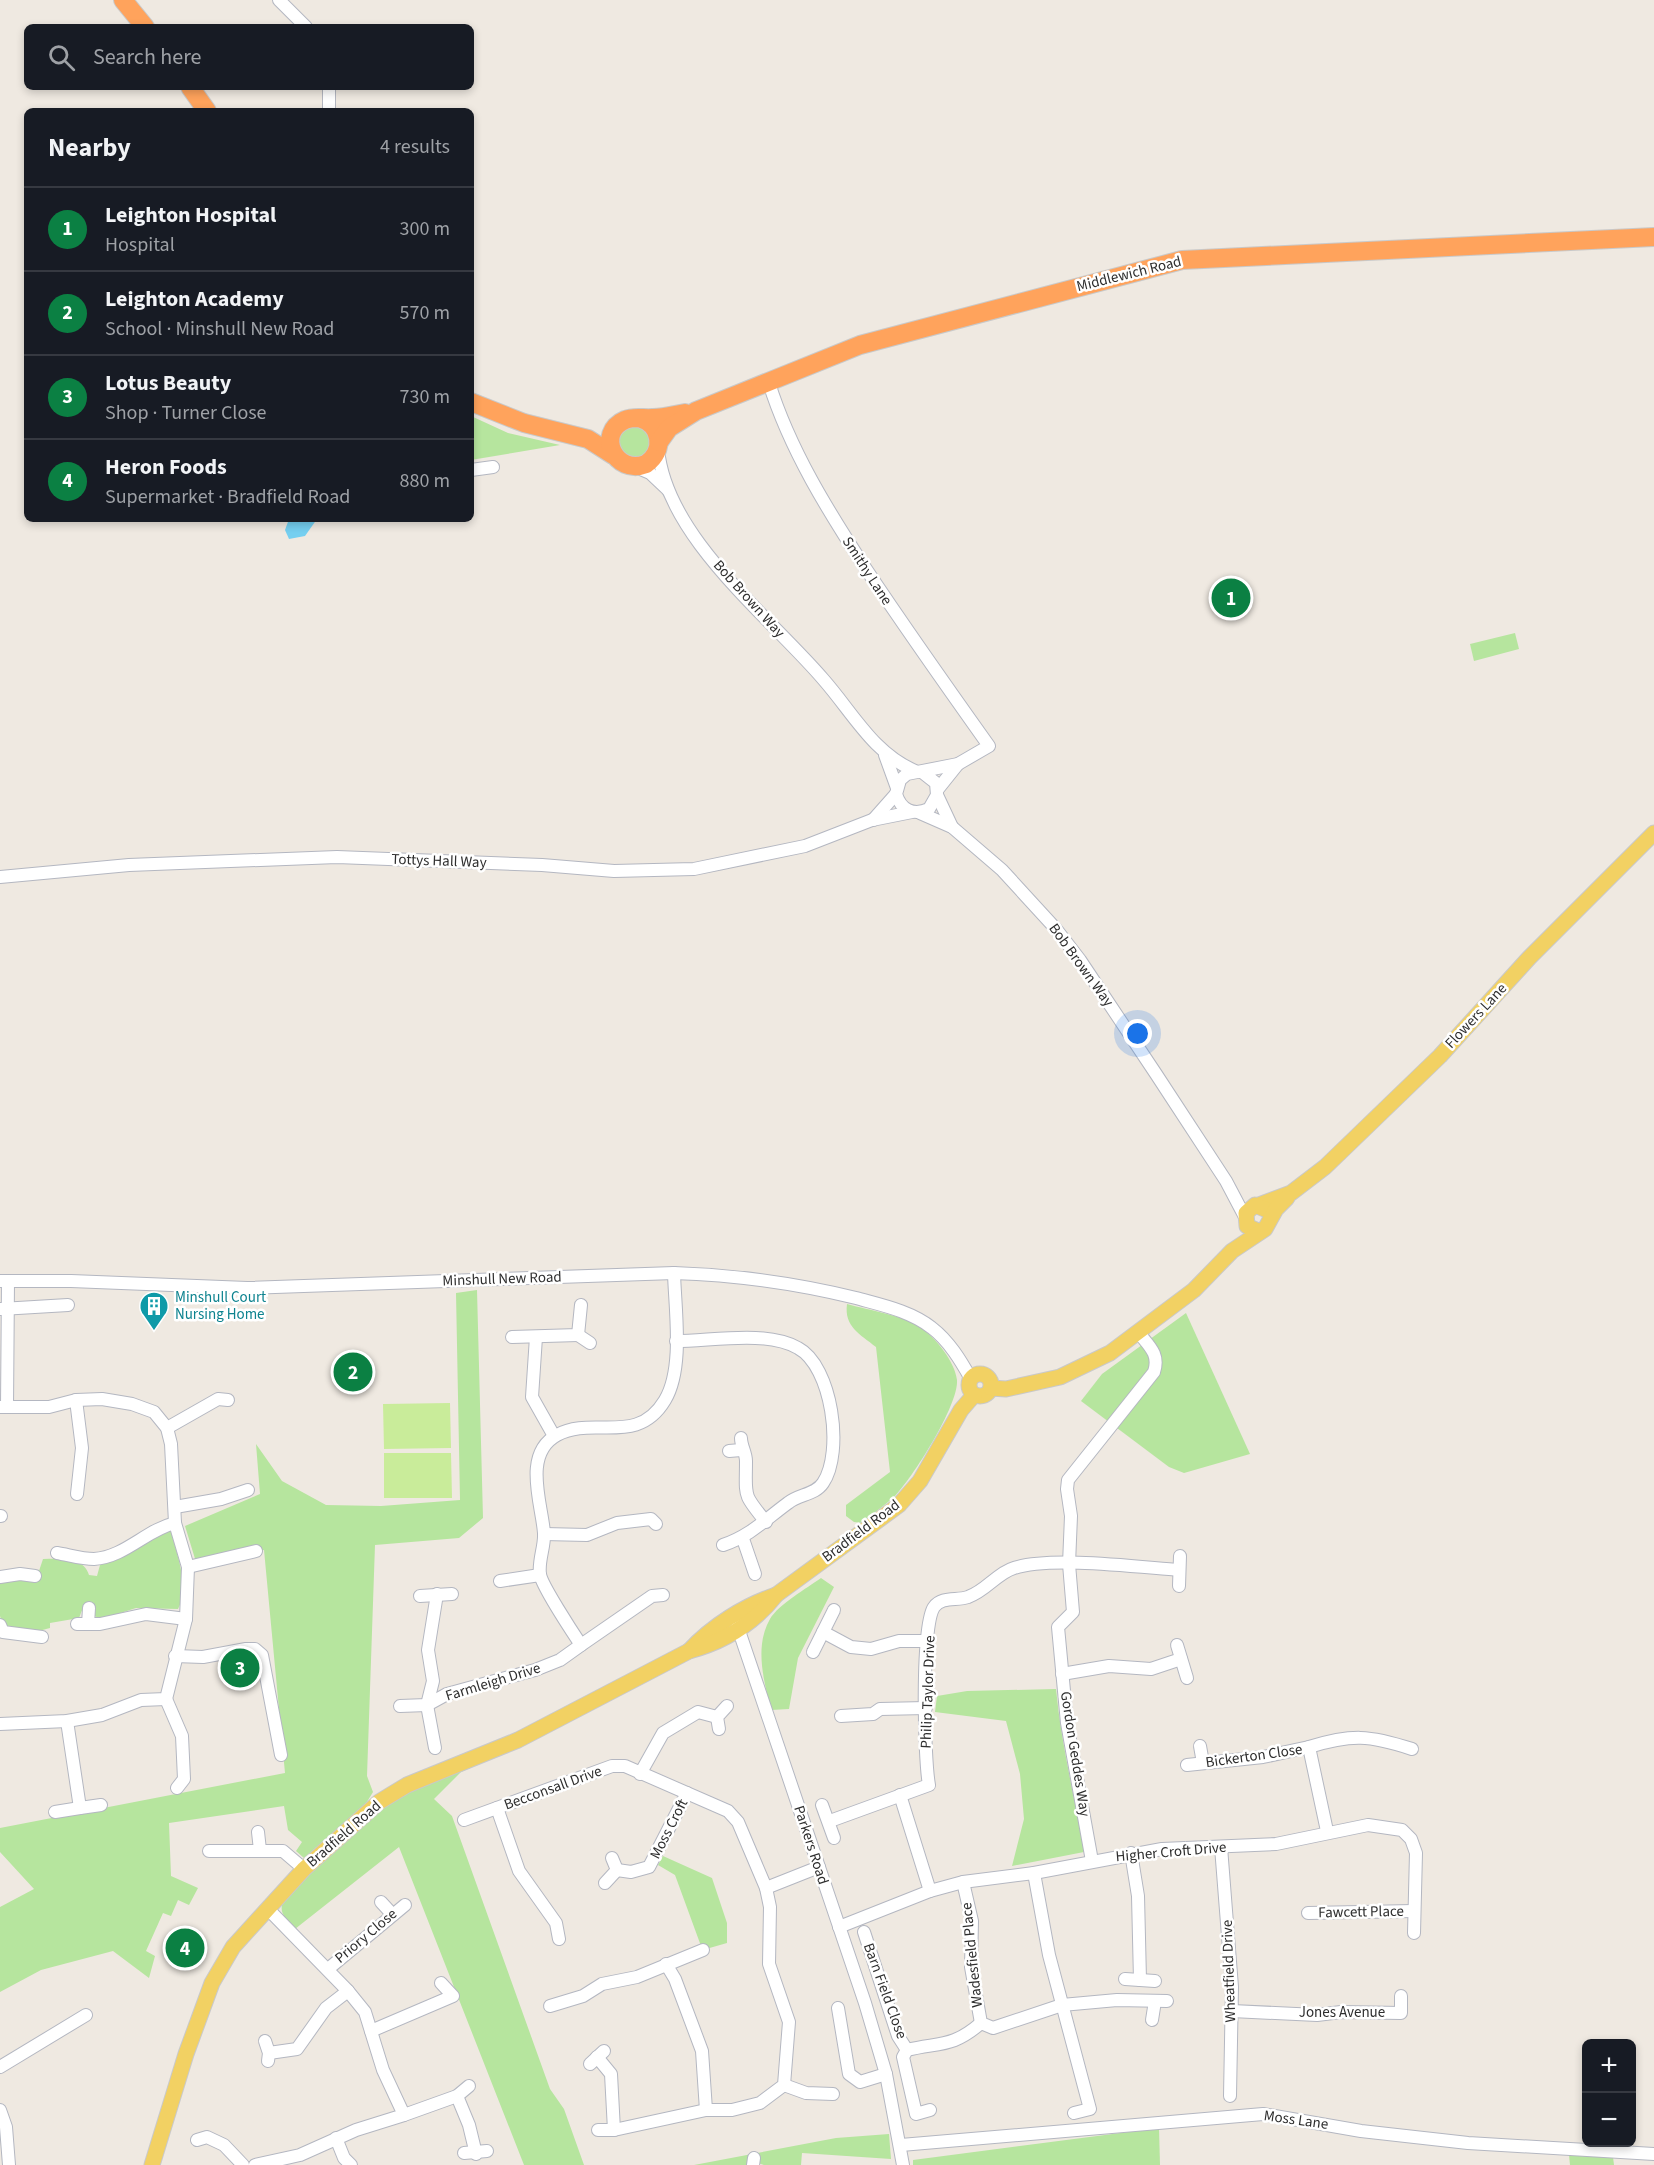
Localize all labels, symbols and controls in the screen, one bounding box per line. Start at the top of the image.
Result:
search box [24,24,474,90]
icon: search [45,41,78,74]
text: Search here [93,41,201,73]
text: Nearby [48,129,131,166]
text: 4 results [380,133,450,161]
text: Leighton Hospital [105,199,276,231]
text: 1 [62,215,73,243]
text: 300 m [400,215,450,243]
text: Hospital [105,231,175,259]
street label: Middlewich Road [1074,251,1184,297]
text: Leighton Academy [105,283,284,315]
text: 2 [62,299,73,327]
text: 570 m [400,299,450,327]
text: School · Minshull New Road [105,315,334,343]
text: Lotus Beauty [105,367,231,399]
text: 3 [62,383,73,411]
text: 730 m [400,383,450,411]
text: Shop · Turner Close [105,399,267,427]
text: Heron Foods [105,451,227,483]
text: 4 [62,467,73,495]
text: 880 m [400,467,450,495]
text: Supermarket · Bradfield Road [105,483,350,511]
street label: Smithy Lane [837,533,897,609]
street label: Bob Brown Way [708,555,790,643]
pin: 1 [1212,576,1250,620]
street label: Tottys Hall Way [391,849,487,873]
street label: Bob Brown Way [1044,919,1118,1011]
street label: Flowers Lane [1440,979,1512,1053]
your location [1123,1019,1152,1048]
street label: Minshull New Road [442,1266,562,1292]
place label: Minshull Court Nursing Home [175,1287,266,1325]
building icon: Minshull Court Nursing Home [138,1290,170,1332]
pin: 2 [334,1350,372,1394]
street label: Bradfield Road [818,1495,904,1567]
street label: Philip Taylor Drive [916,1635,940,1749]
pin: 3 [220,1646,260,1690]
street label: Farmleigh Drive [443,1658,543,1706]
street label: Gordon Geddes Way [1055,1690,1095,1818]
street label: Bickerton Close [1204,1739,1304,1773]
street label: Becconsall Drive [501,1761,605,1815]
street label: Moss Croft [645,1795,693,1863]
street label: Bradfield Road [302,1796,386,1872]
street label: Parkers Road [788,1803,834,1887]
street label: Higher Croft Drive [1115,1837,1227,1867]
street label: Wadesfield Place [956,1901,988,2009]
street label: Fawcett Place [1318,1901,1404,1923]
street label: Priory Close [330,1904,402,1968]
street label: Wheatfield Drive [1217,1919,1241,2023]
pin: 4 [166,1926,204,1970]
street label: Barn Field Close [858,1940,912,2042]
street label: Jones Avenue [1299,2002,1385,2023]
map controls [1582,2039,1636,2147]
button: + [1582,2039,1636,2093]
button: − [1582,2093,1636,2147]
street label: Moss Lane [1262,2105,1330,2135]

